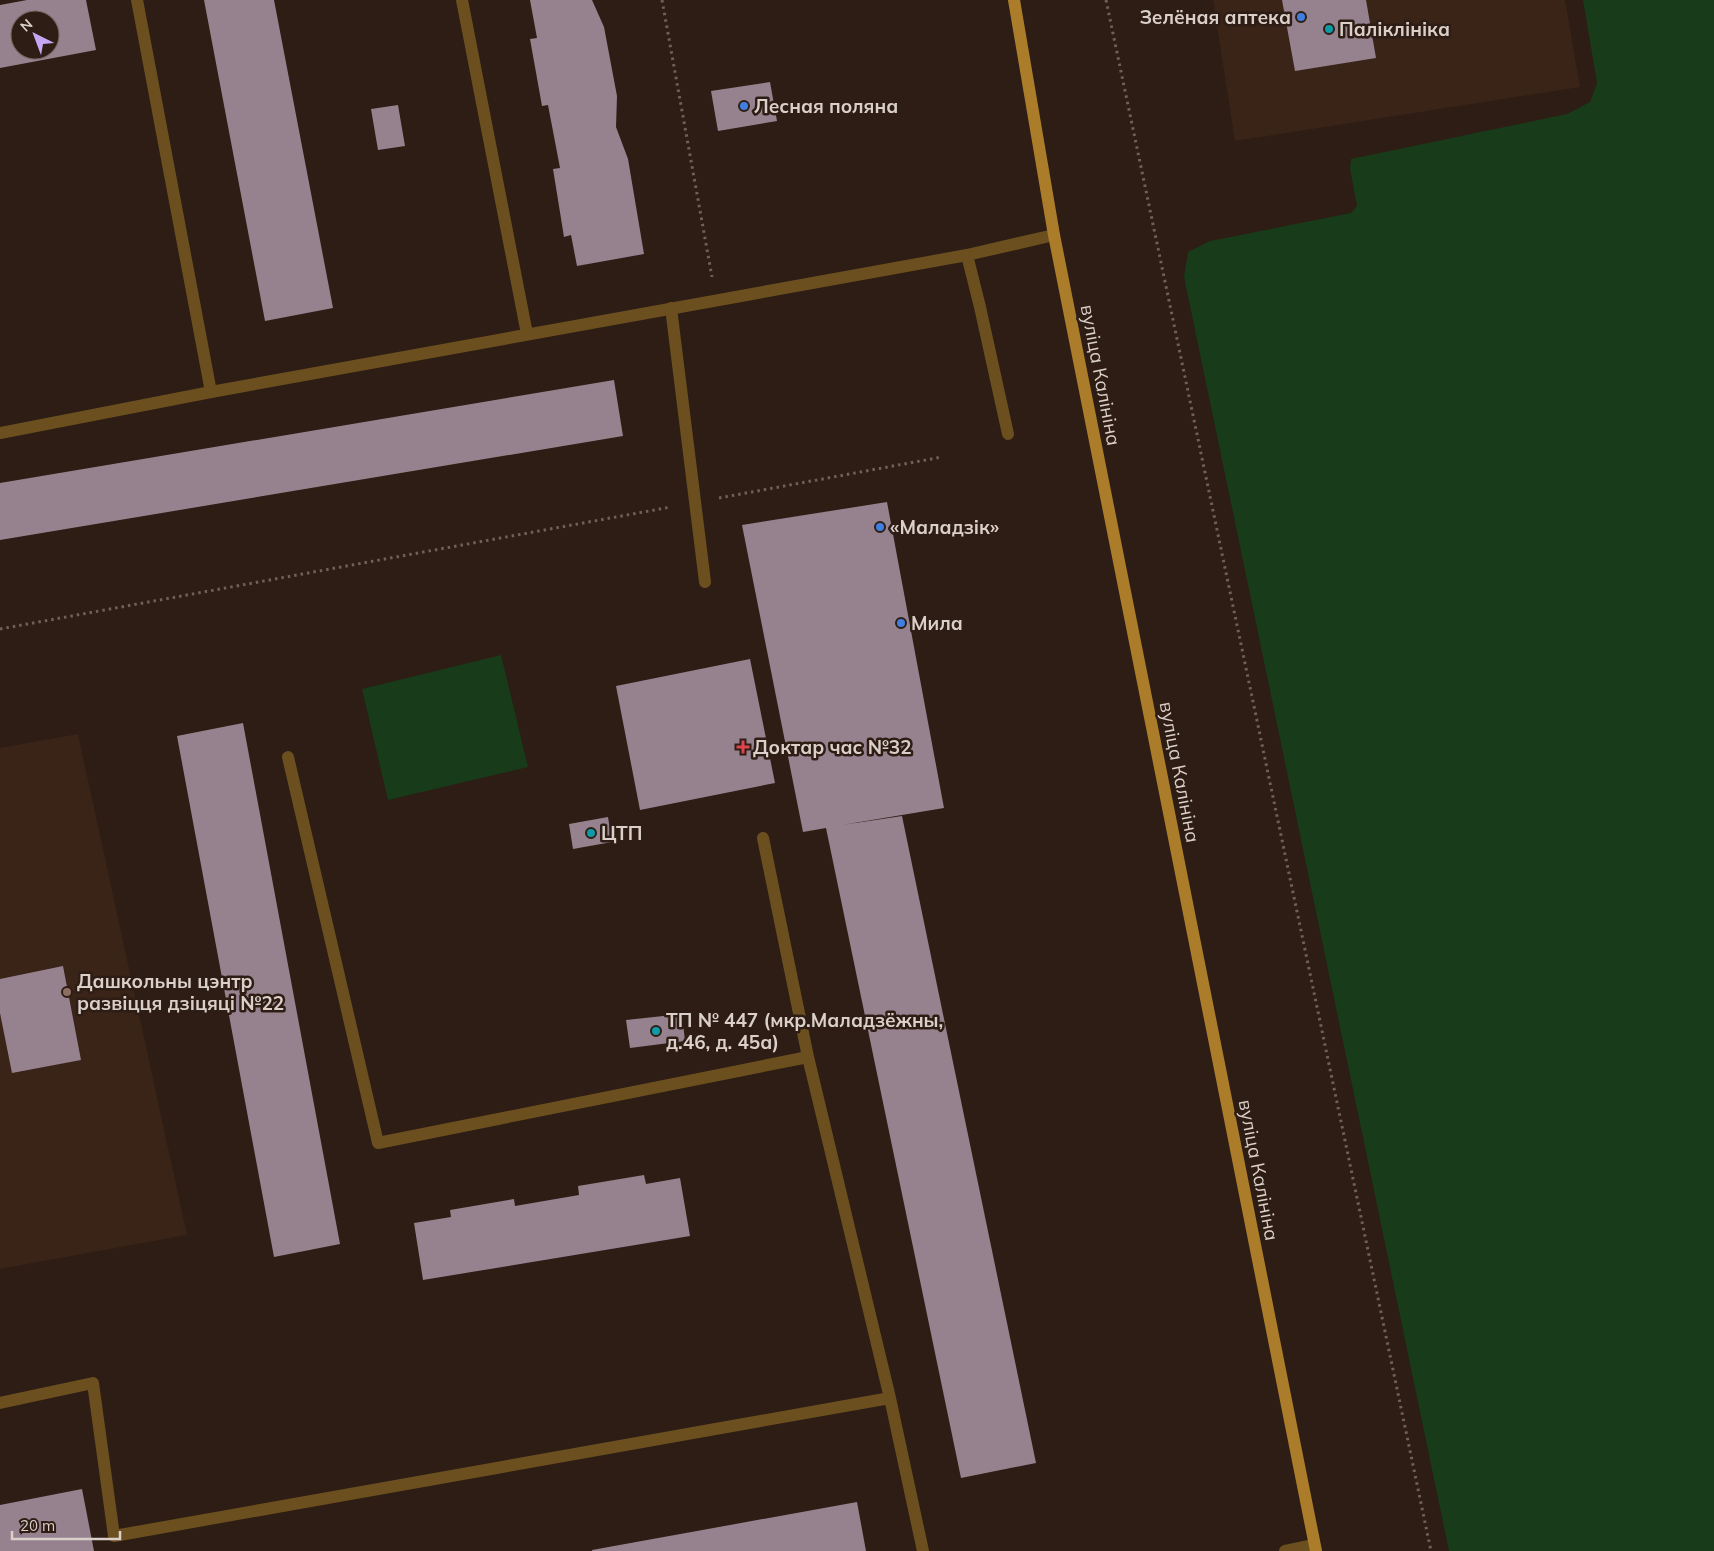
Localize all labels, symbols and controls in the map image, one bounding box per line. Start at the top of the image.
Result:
place label: Зелёная аптека [1140,5,1291,29]
north arrow [10,10,60,60]
marker: Зелёная аптека [1295,11,1307,23]
text: N [16,15,36,36]
place label: Паліклініка [1339,17,1450,41]
marker: Паліклініка [1323,23,1335,35]
place label: Лесная поляна [754,94,898,118]
marker: Лесная поляна [738,100,750,112]
street label: вуліца Калініна [1076,302,1126,448]
place label: «Маладзік» [890,515,999,539]
marker: «Маладзік» [874,521,886,533]
place label: Мила [911,611,963,635]
marker: Мила [895,617,907,629]
street label: вуліца Калініна [1155,699,1205,845]
place label: Доктар час №32 [753,735,912,759]
marker: Доктар час №32 [737,741,749,753]
place label: ЦТП [601,821,642,845]
marker: ЦТП [585,827,597,839]
place label: Дашкольны цэнтр развіцця дзіцяці №22 [77,969,284,1015]
marker: Дашкольны цэнтр развіцця дзіцяці №22 [61,986,73,998]
place label: ТП № 447 (мкр.Маладзёжны, д.46, д. 45а) [666,1008,943,1054]
marker: ТП № 447 (мкр.Маладзёжны, д.46, д. 45а) [650,1025,662,1037]
street label: вуліца Калініна [1234,1097,1284,1243]
scale bar [12,1508,120,1540]
text: 20 m [20,1516,55,1535]

